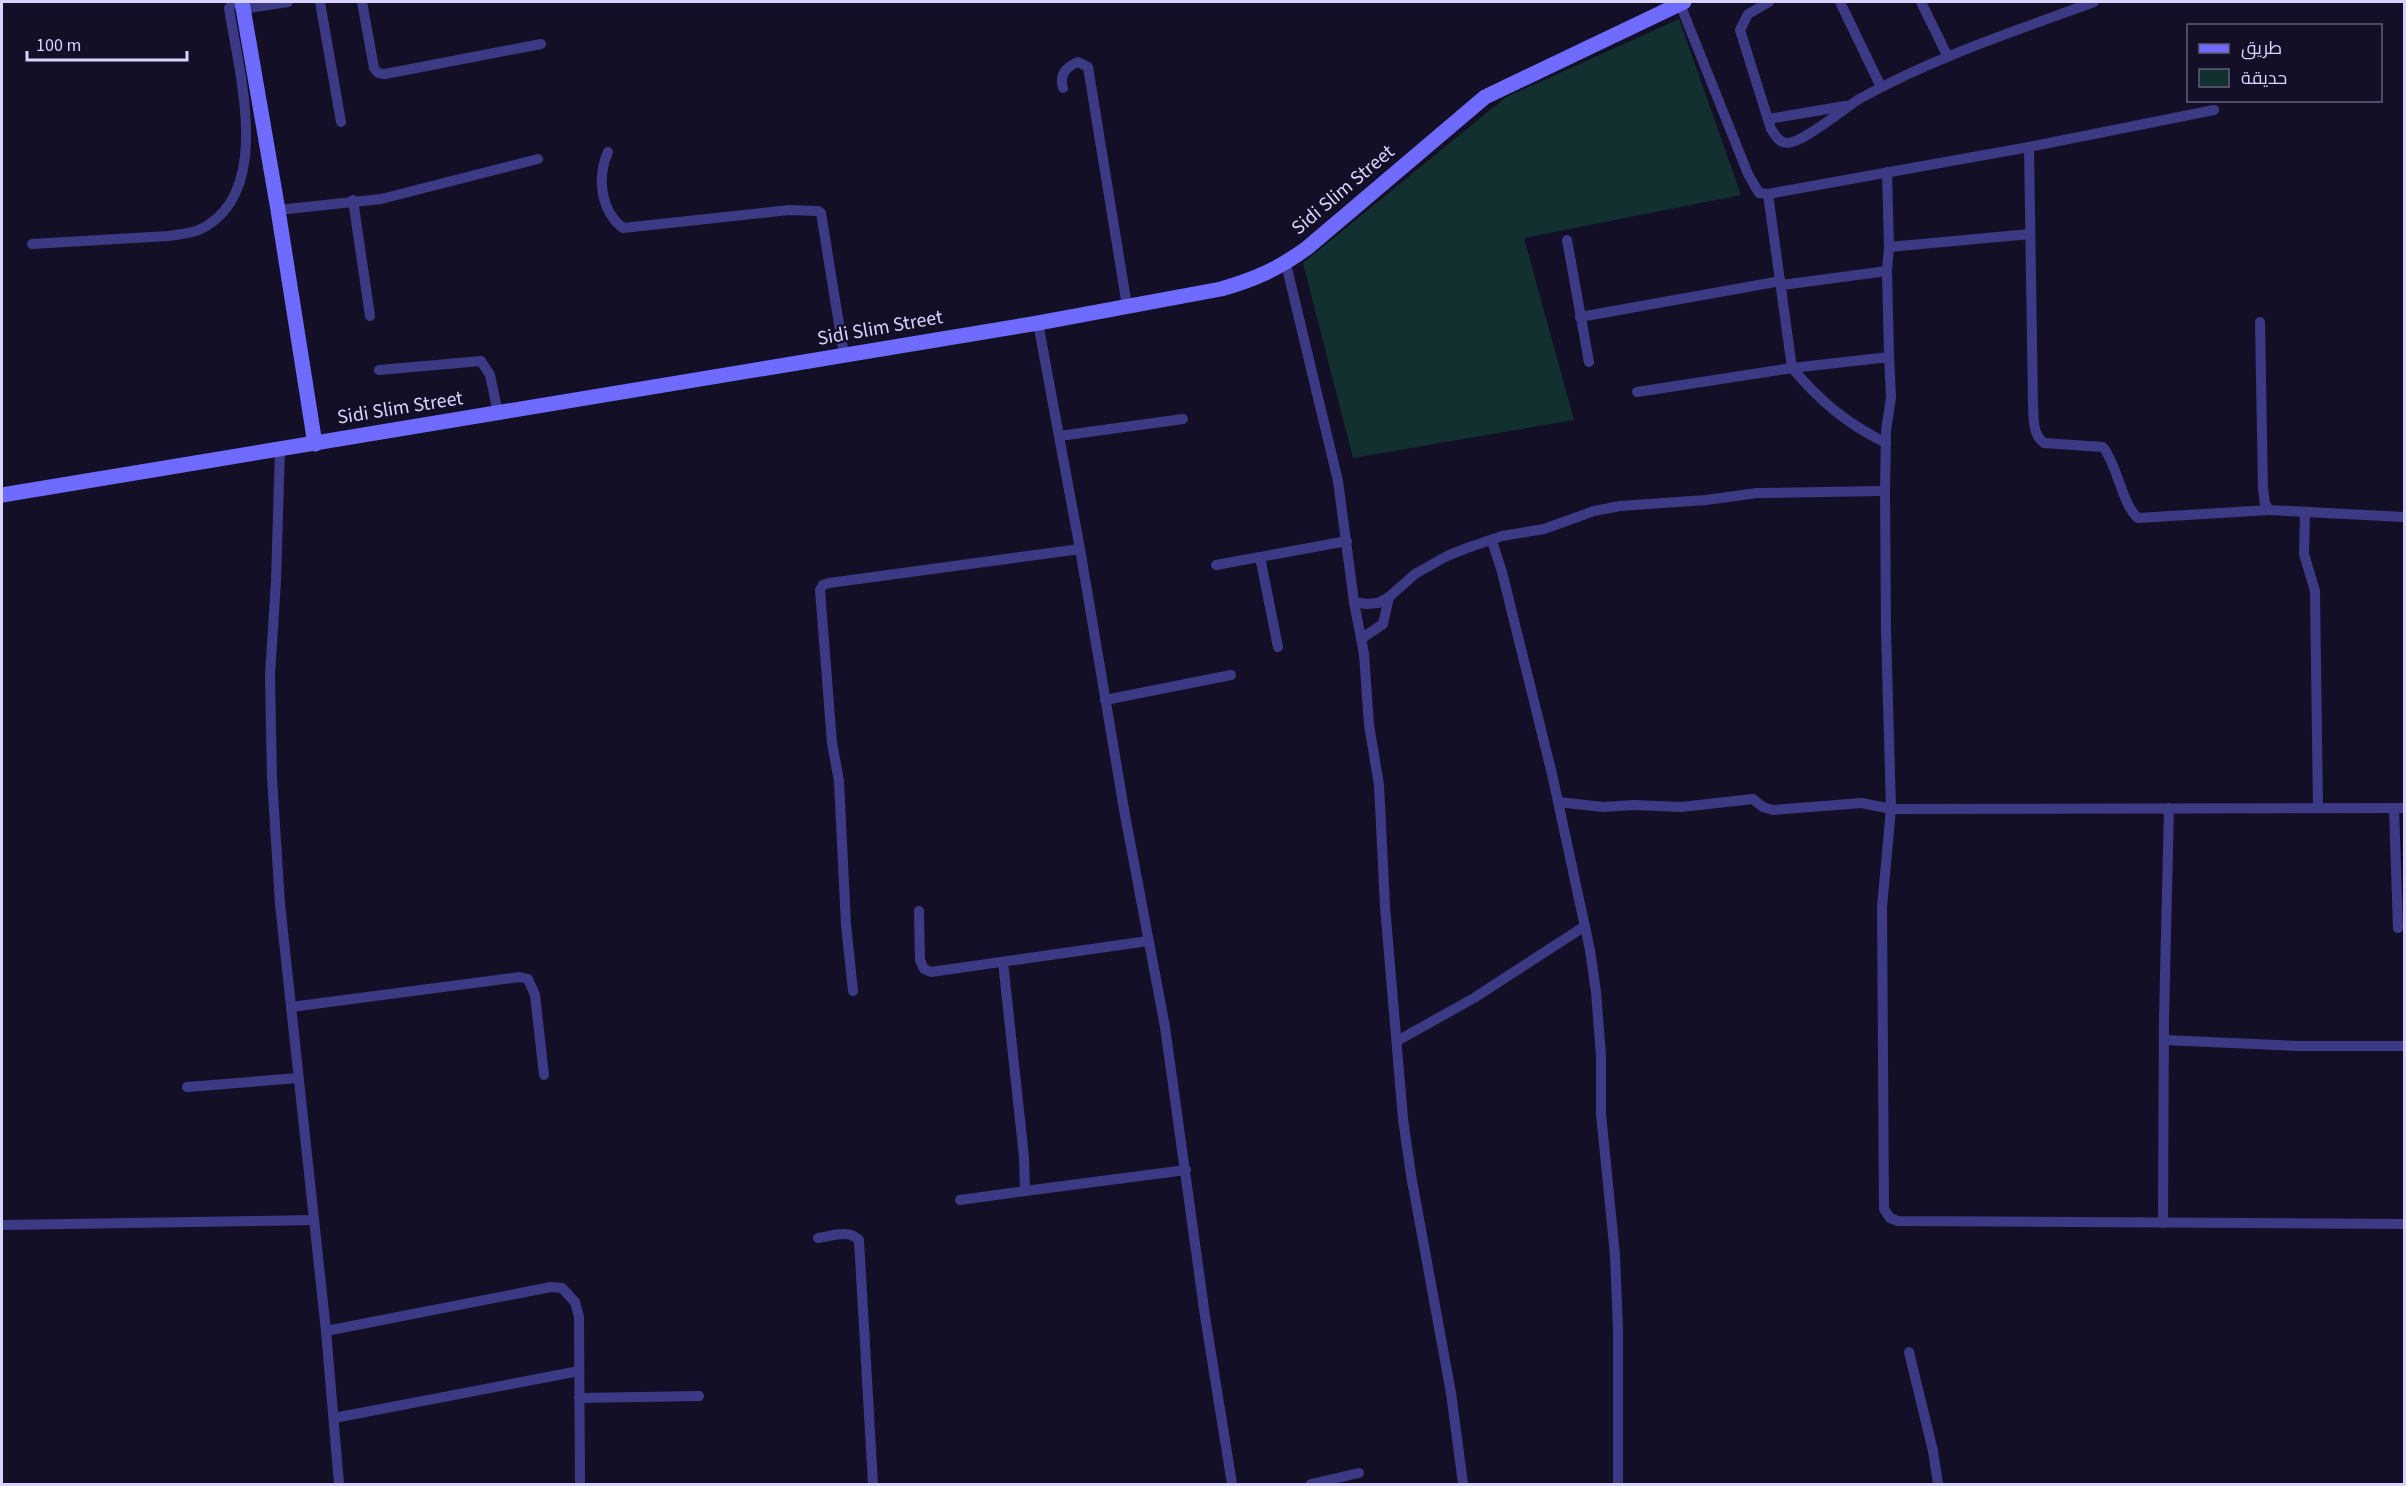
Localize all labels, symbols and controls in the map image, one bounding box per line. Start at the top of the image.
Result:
scale bar [27,24,188,62]
legend [2187,24,2382,102]
text: 100 m [36,33,81,58]
text: طريق [2241,36,2282,61]
text: حديقة [2241,66,2287,91]
street label: Sidi Slim Street [1285,138,1401,242]
street label: Sidi Slim Street [815,303,945,353]
street label: Sidi Slim Street [335,384,465,432]

